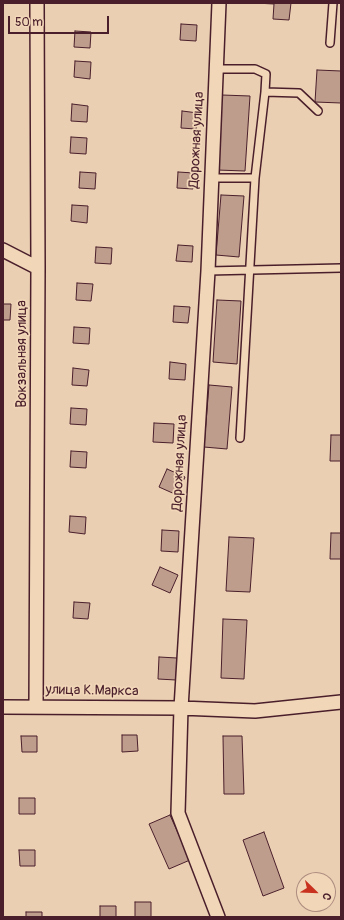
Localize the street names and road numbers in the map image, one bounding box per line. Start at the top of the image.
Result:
street label: Дорожная улица [186,91,208,189]
street label: Вокзальная улица [14,300,30,408]
street label: Дорожная улица [169,414,191,512]
street label: улица К.Маркса [45,682,139,700]

